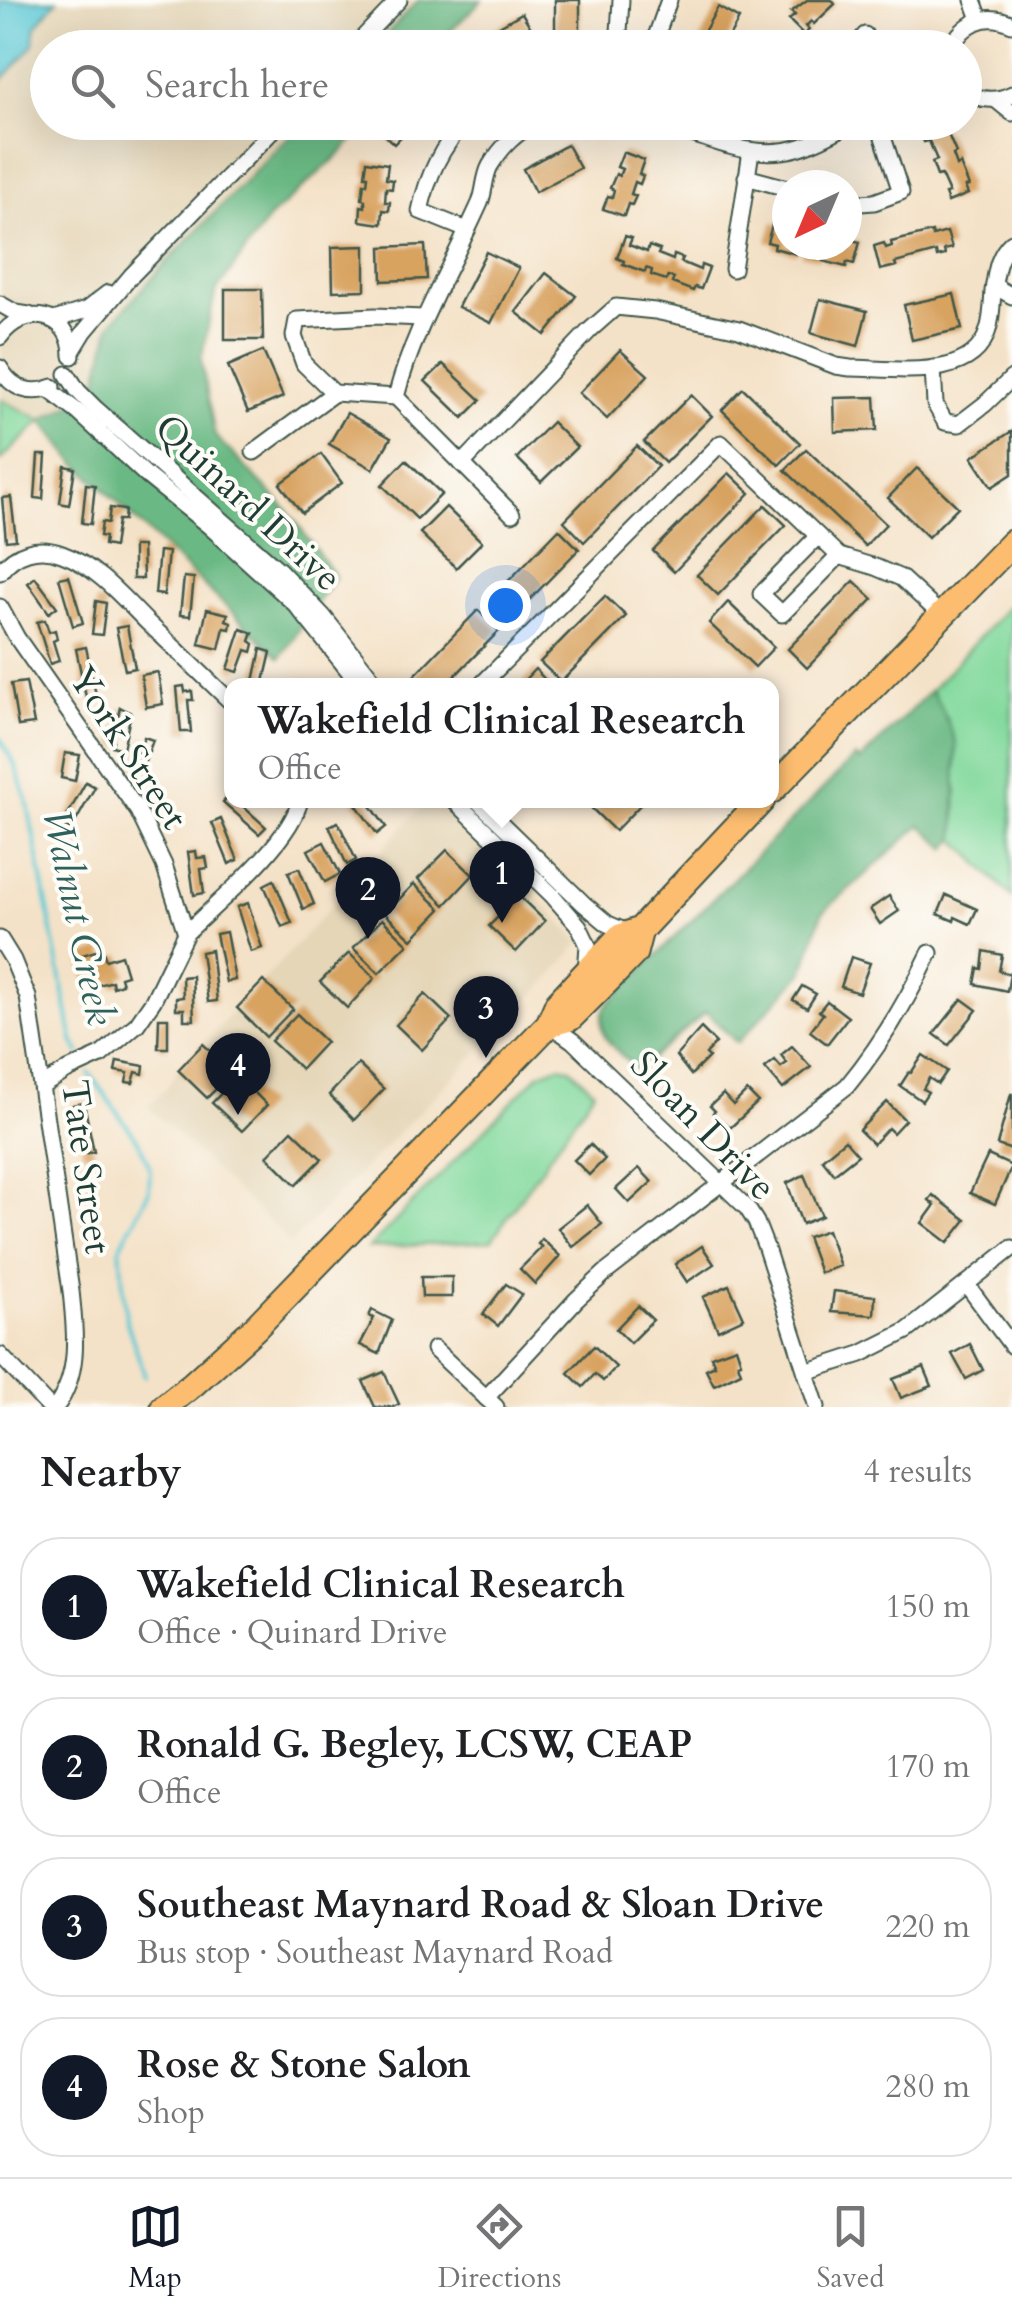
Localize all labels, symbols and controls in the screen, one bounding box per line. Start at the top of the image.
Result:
search box [30,30,982,140]
icon: search [65,58,120,113]
text: Search here [145,59,329,111]
north arrow [772,170,862,260]
street label: Quinard Drive [143,403,353,603]
your location [480,580,531,631]
street label: York Street [56,656,200,840]
popup [224,678,779,808]
text: Wakefield Clinical Research [257,695,746,747]
text: Office [257,747,342,791]
water label: Walnut Creek [28,804,128,1030]
pin: 1 [470,840,534,923]
pin: 2 [336,856,400,939]
pin: 3 [454,976,518,1058]
pin: 4 [206,1032,270,1115]
street label: Sloan Drive [619,1040,787,1212]
street label: Tate Street [48,1077,124,1257]
text: Nearby [40,1444,182,1501]
text: 4 results [864,1450,972,1494]
text: Wakefield Clinical Research [137,1559,625,1611]
text: 1 [66,1585,83,1629]
text: 150 m [885,1585,970,1629]
text: Office · Quinard Drive [137,1611,448,1655]
text: Ronald G. Begley, LCSW, CEAP [137,1719,692,1771]
text: 2 [66,1745,83,1789]
text: 170 m [885,1745,970,1789]
text: Office [137,1771,221,1815]
text: Southeast Maynard Road & Sloan Drive [137,1879,824,1931]
text: 3 [66,1905,83,1949]
text: 220 m [885,1905,970,1949]
text: Bus stop · Southeast Maynard Road [137,1931,613,1975]
text: Rose & Stone Salon [137,2039,471,2091]
text: 4 [66,2065,83,2109]
text: 280 m [885,2065,970,2109]
text: Shop [137,2091,205,2135]
tab: Map [128,2199,183,2297]
tab: Directions [438,2199,561,2297]
tab: Saved [816,2199,884,2297]

